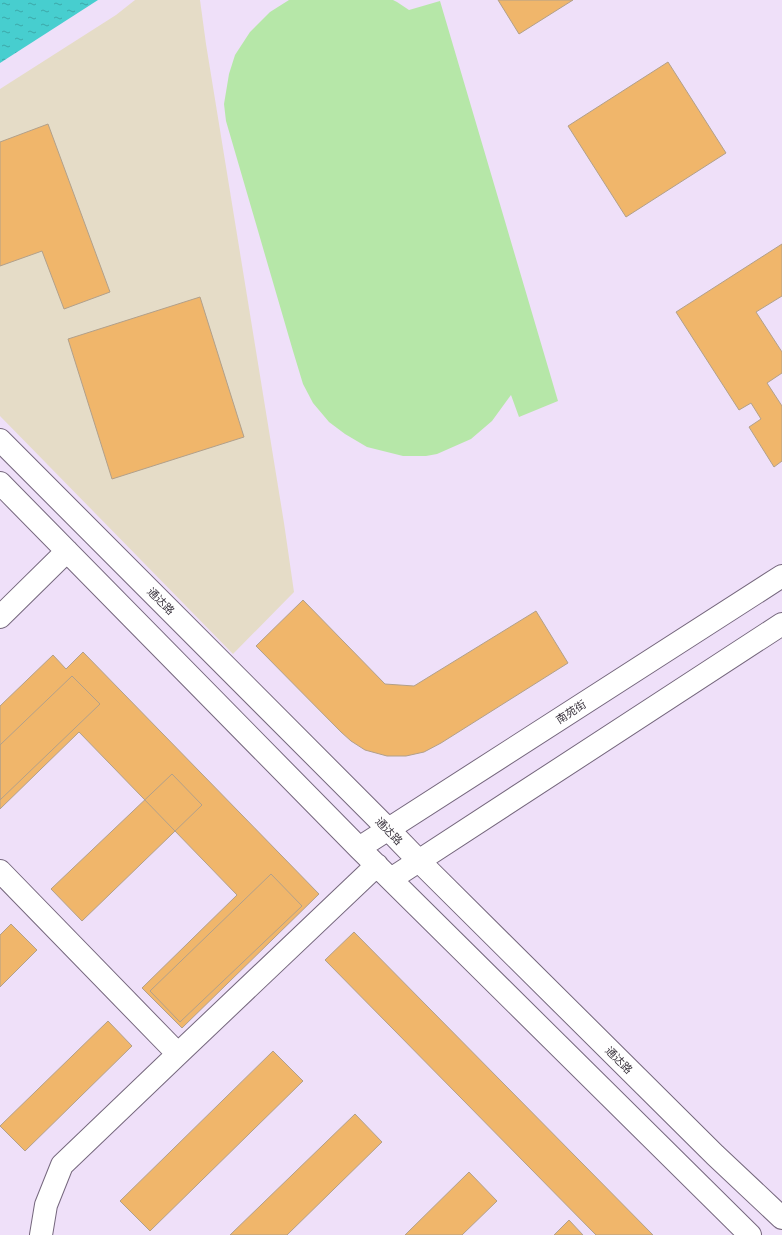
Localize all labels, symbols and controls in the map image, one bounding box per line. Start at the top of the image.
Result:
street label: 通达路 [144,584,178,618]
street label: 南苑街 [553,697,589,727]
street label: 通达路 [373,814,405,848]
street label: 通达路 [602,1043,636,1077]

